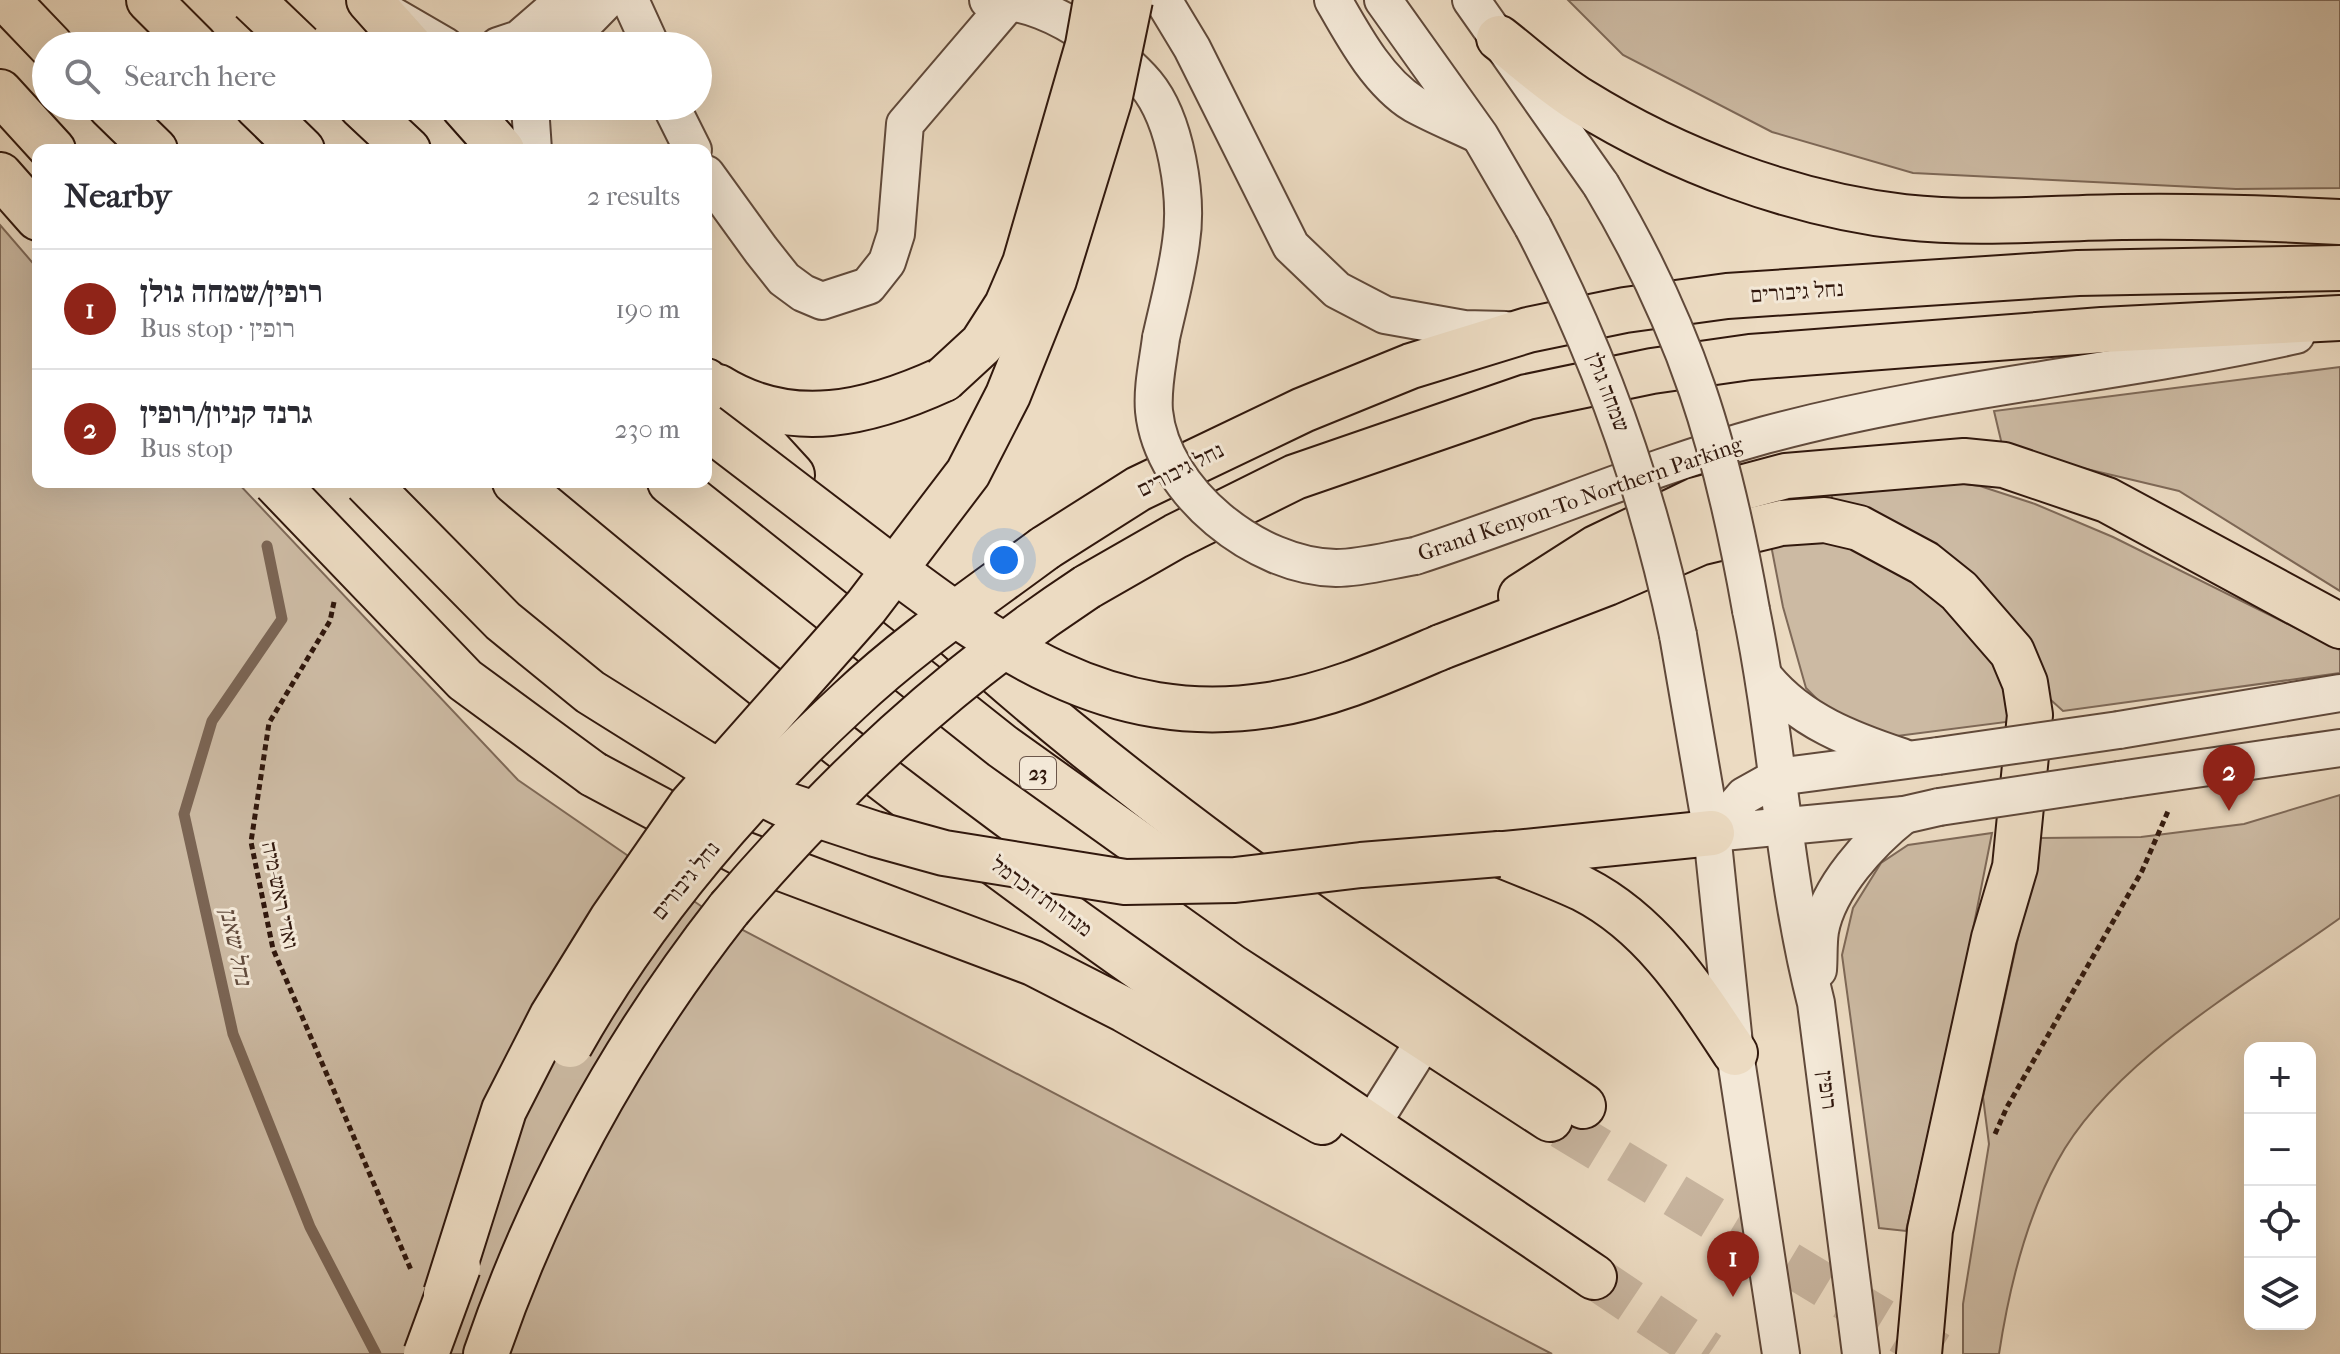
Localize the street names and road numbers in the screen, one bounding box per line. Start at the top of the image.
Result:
street label: נחל גיבורים [1750,276,1845,308]
street label: שמחה גולן [1581,349,1635,436]
street label: Grand Kenyon-To Northern Parking [1414,431,1746,567]
street label: נחל גיבורים [1133,437,1228,503]
road number: 23 [1020,757,1056,789]
street label: נחל גיבורים [646,836,725,925]
street label: ואדי ראש-מיה [256,839,304,951]
street label: מנהרות הכרמל [985,851,1097,942]
street label: רופין [1812,1069,1842,1111]

